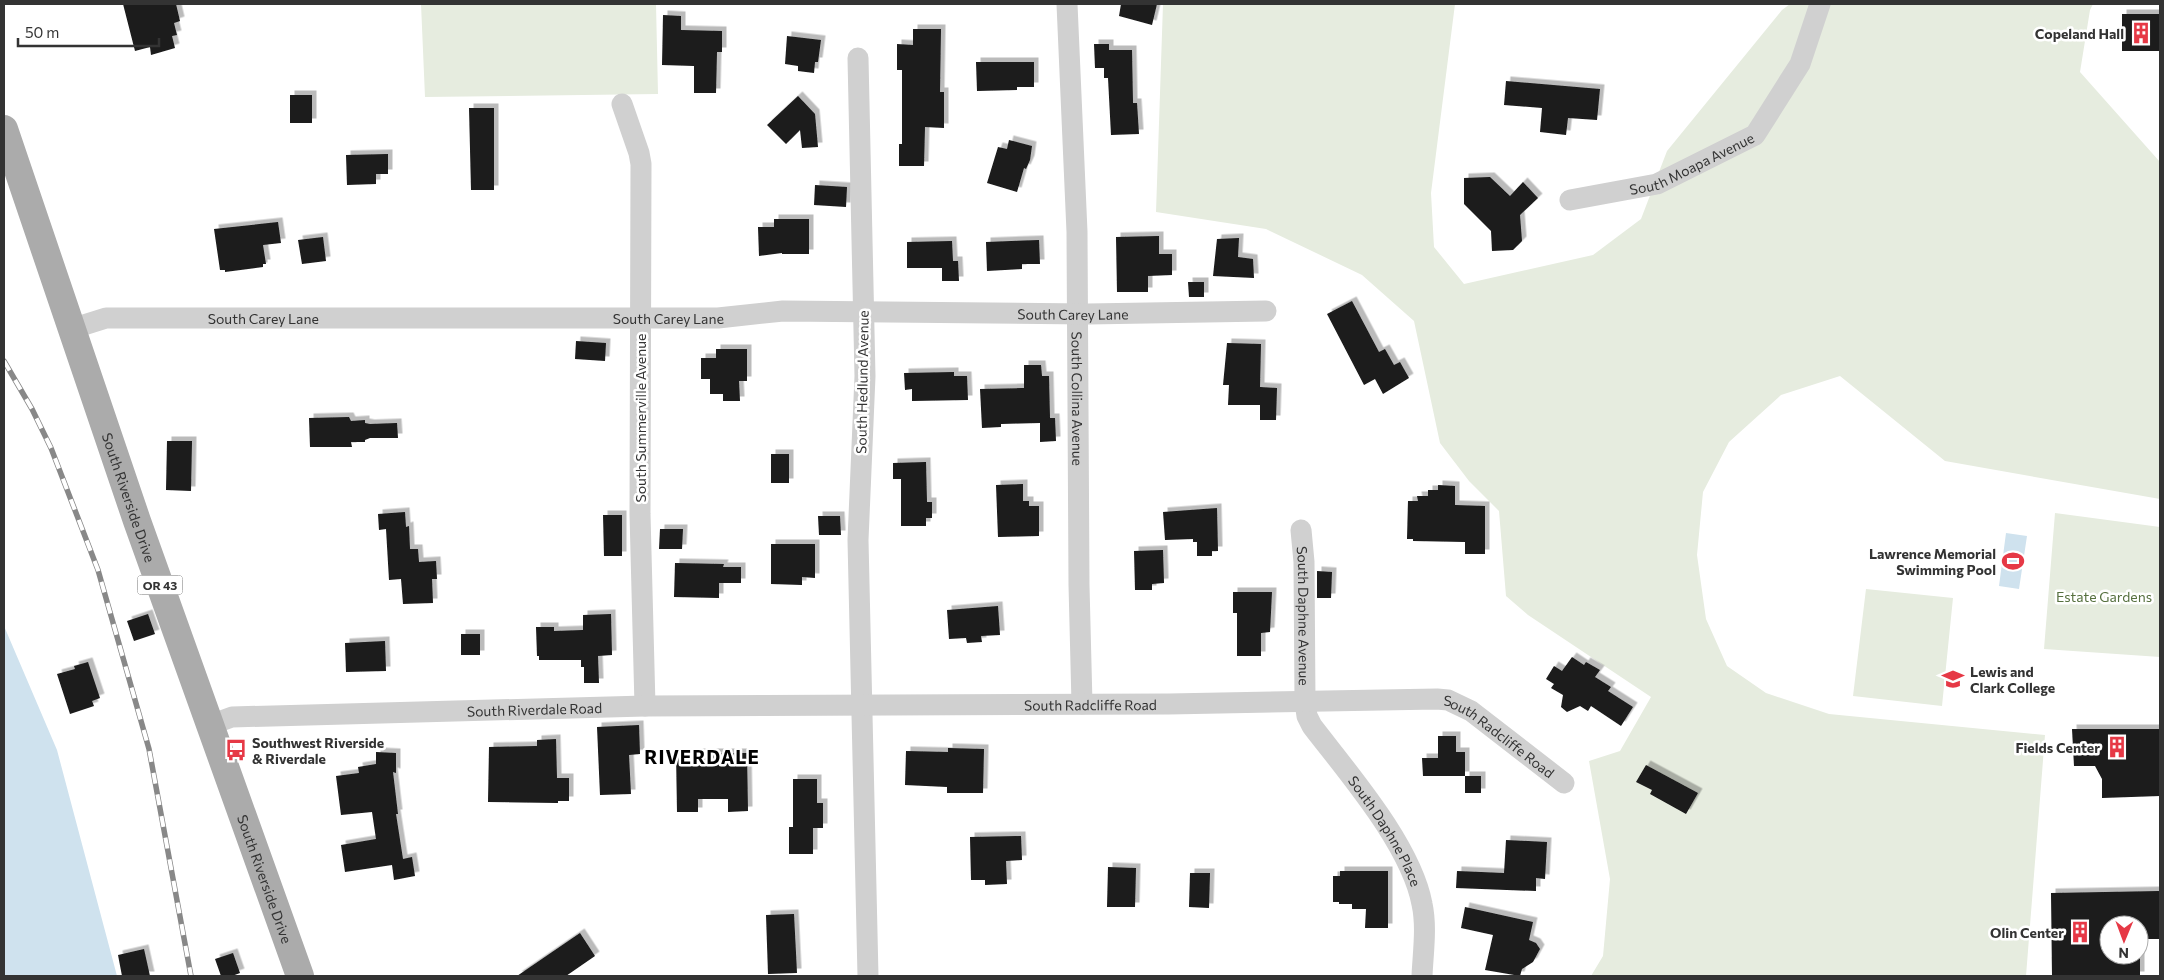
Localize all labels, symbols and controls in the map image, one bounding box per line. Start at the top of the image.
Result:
scale bar [18,15,159,47]
building icon: Copeland Hall [2128,20,2154,46]
text: 50 m [25,23,59,41]
place label: Copeland Hall [2035,25,2124,42]
street label: South Moapa Avenue [1628,129,1757,197]
street label: South Carey Lane [1017,305,1129,323]
street label: South Carey Lane [613,309,725,327]
street label: South Carey Lane [208,310,319,327]
street label: South Hedlund Avenue [852,310,872,454]
street label: South Collina Avenue [1069,332,1087,466]
street label: South Summerville Avenue [632,334,649,502]
street label: South Riverside Drive [99,430,159,564]
street label: South Daphne Avenue [1294,545,1313,686]
place label: Lawrence Memorial Swimming Pool [1869,545,1996,578]
sports icon: Lawrence Memorial Swimming Pool [2000,548,2026,574]
road number: OR 43 [138,576,182,594]
park label: Estate Gardens [2056,588,2152,605]
place label: Lewis and Clark College [1970,663,2055,696]
school or university icon: Lewis and Clark College [1940,666,1966,692]
street label: South Radcliffe Road [1443,691,1558,781]
street label: South Radcliffe Road [1024,696,1157,713]
street label: South Riverdale Road [467,699,602,719]
place label: Southwest Riverside & Riverdale [252,734,384,767]
building icon: Fields Center [2104,734,2130,760]
bus stop icon: Southwest Riverside & Riverdale [223,737,249,763]
place label: Fields Center [2015,739,2100,756]
district label: RIVERDALE [644,745,760,768]
street label: South Daphne Place [1345,772,1425,889]
street label: South Riverside Drive [234,812,296,945]
north arrow [2099,915,2149,965]
building icon: Olin Center [2067,919,2093,945]
place label: Olin Center [1990,924,2064,941]
text: N [2118,945,2129,962]

